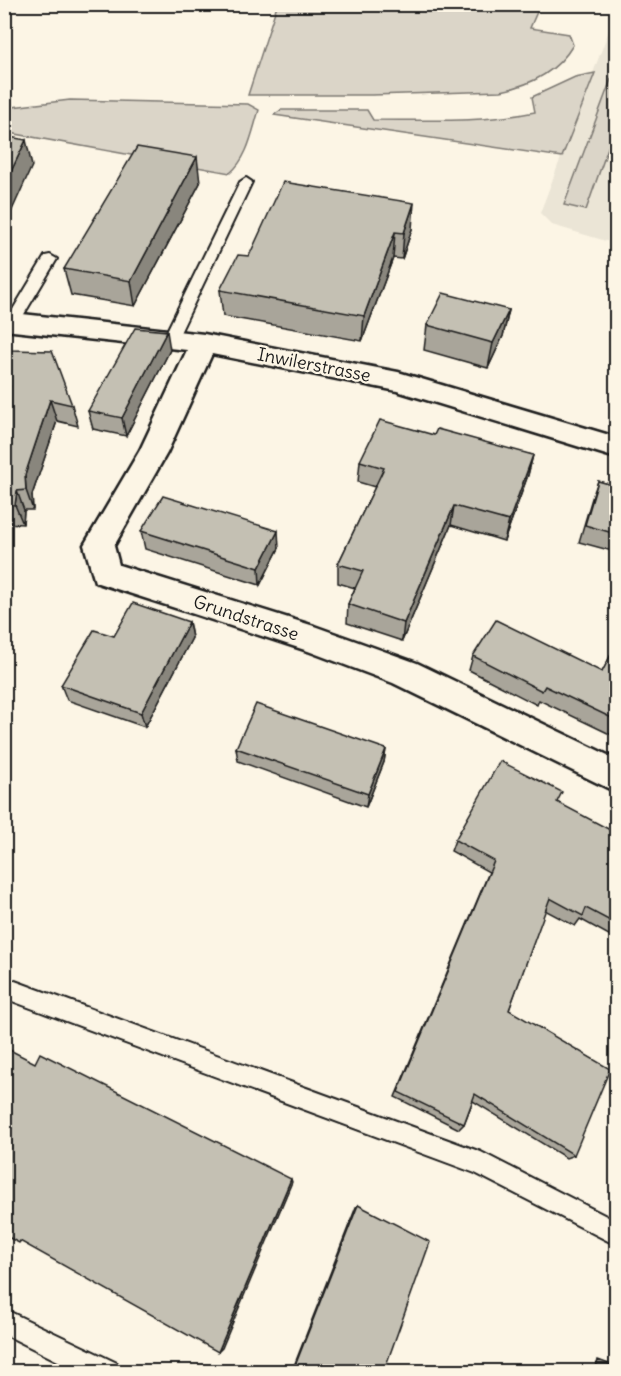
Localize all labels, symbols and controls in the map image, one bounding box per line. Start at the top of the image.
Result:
street label: Inwilerstrasse [255,342,373,387]
street label: Grundstrasse [190,590,302,645]

